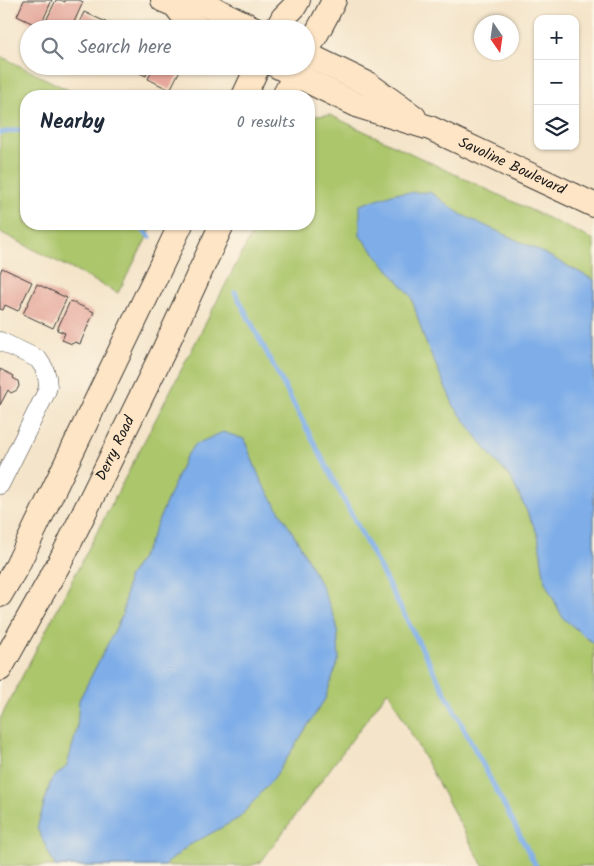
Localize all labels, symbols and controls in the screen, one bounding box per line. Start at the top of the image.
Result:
north arrow [474,15,519,60]
map controls [534,15,579,150]
button: + [534,15,579,60]
search box [20,20,315,75]
text: Search here [78,33,172,63]
icon: search [38,34,66,62]
button: − [534,60,579,105]
button: layers [534,105,579,150]
text: Nearby [40,106,105,139]
text: 0 results [237,110,295,135]
street label: Savoline Boulevard [454,131,570,202]
street label: Derry Road [90,412,142,485]

